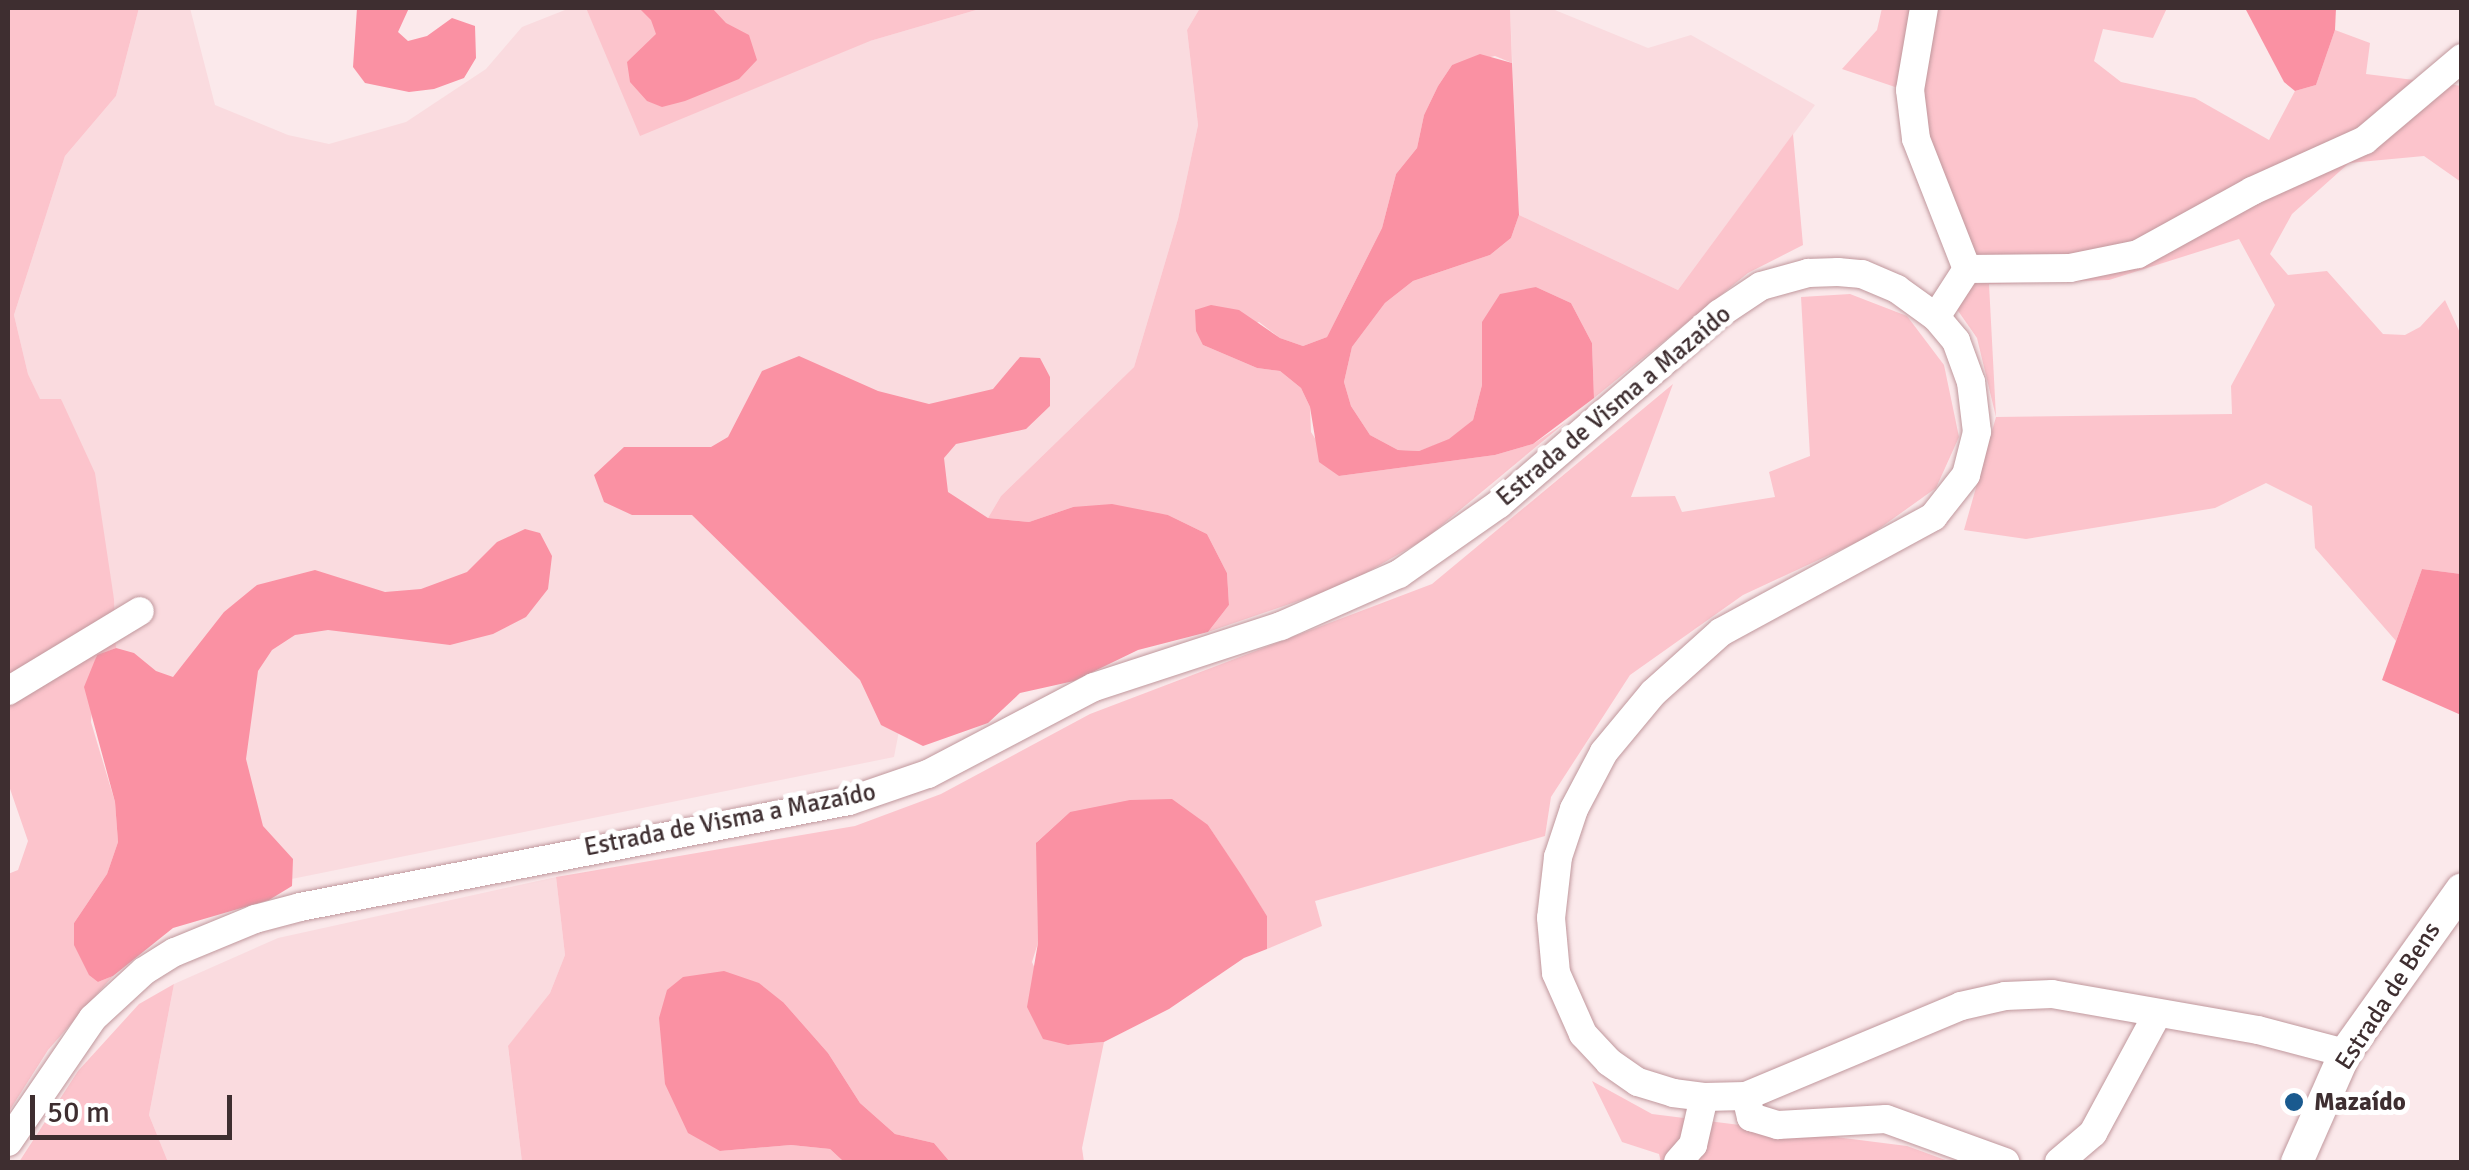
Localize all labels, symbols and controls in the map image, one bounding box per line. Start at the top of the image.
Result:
street label: Estrada de Visma a Mazaído [1491,299,1737,513]
street label: Estrada de Visma a Mazaído [582,777,878,863]
street label: Estrada de Bens [2329,916,2447,1076]
scale bar [35,1075,238,1137]
place label: Mazaído [2314,1087,2406,1117]
marker: Mazaído [2283,1091,2305,1113]
text: 50 m [47,1094,110,1131]

